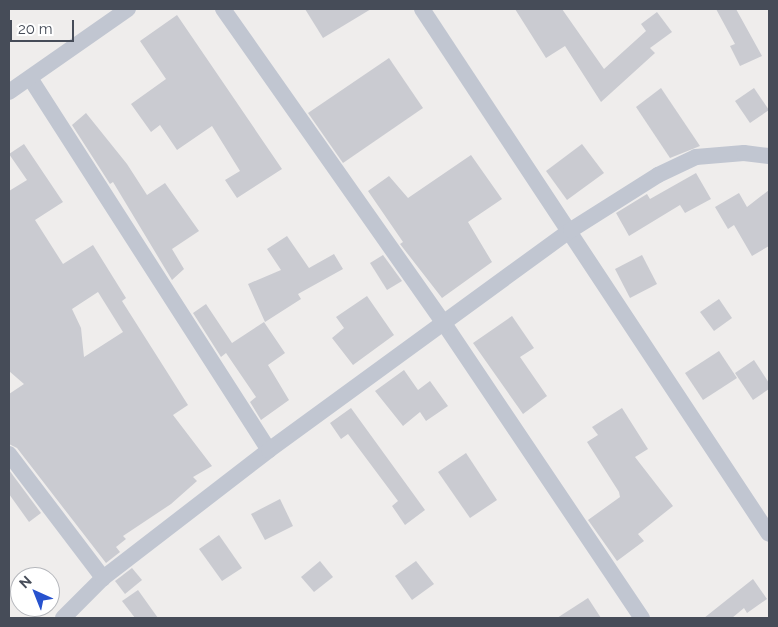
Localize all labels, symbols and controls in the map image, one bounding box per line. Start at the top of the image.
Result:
scale bar [12,10,76,42]
text: 20 m [18,20,53,38]
north arrow [10,567,60,617]
text: N [16,572,35,591]

